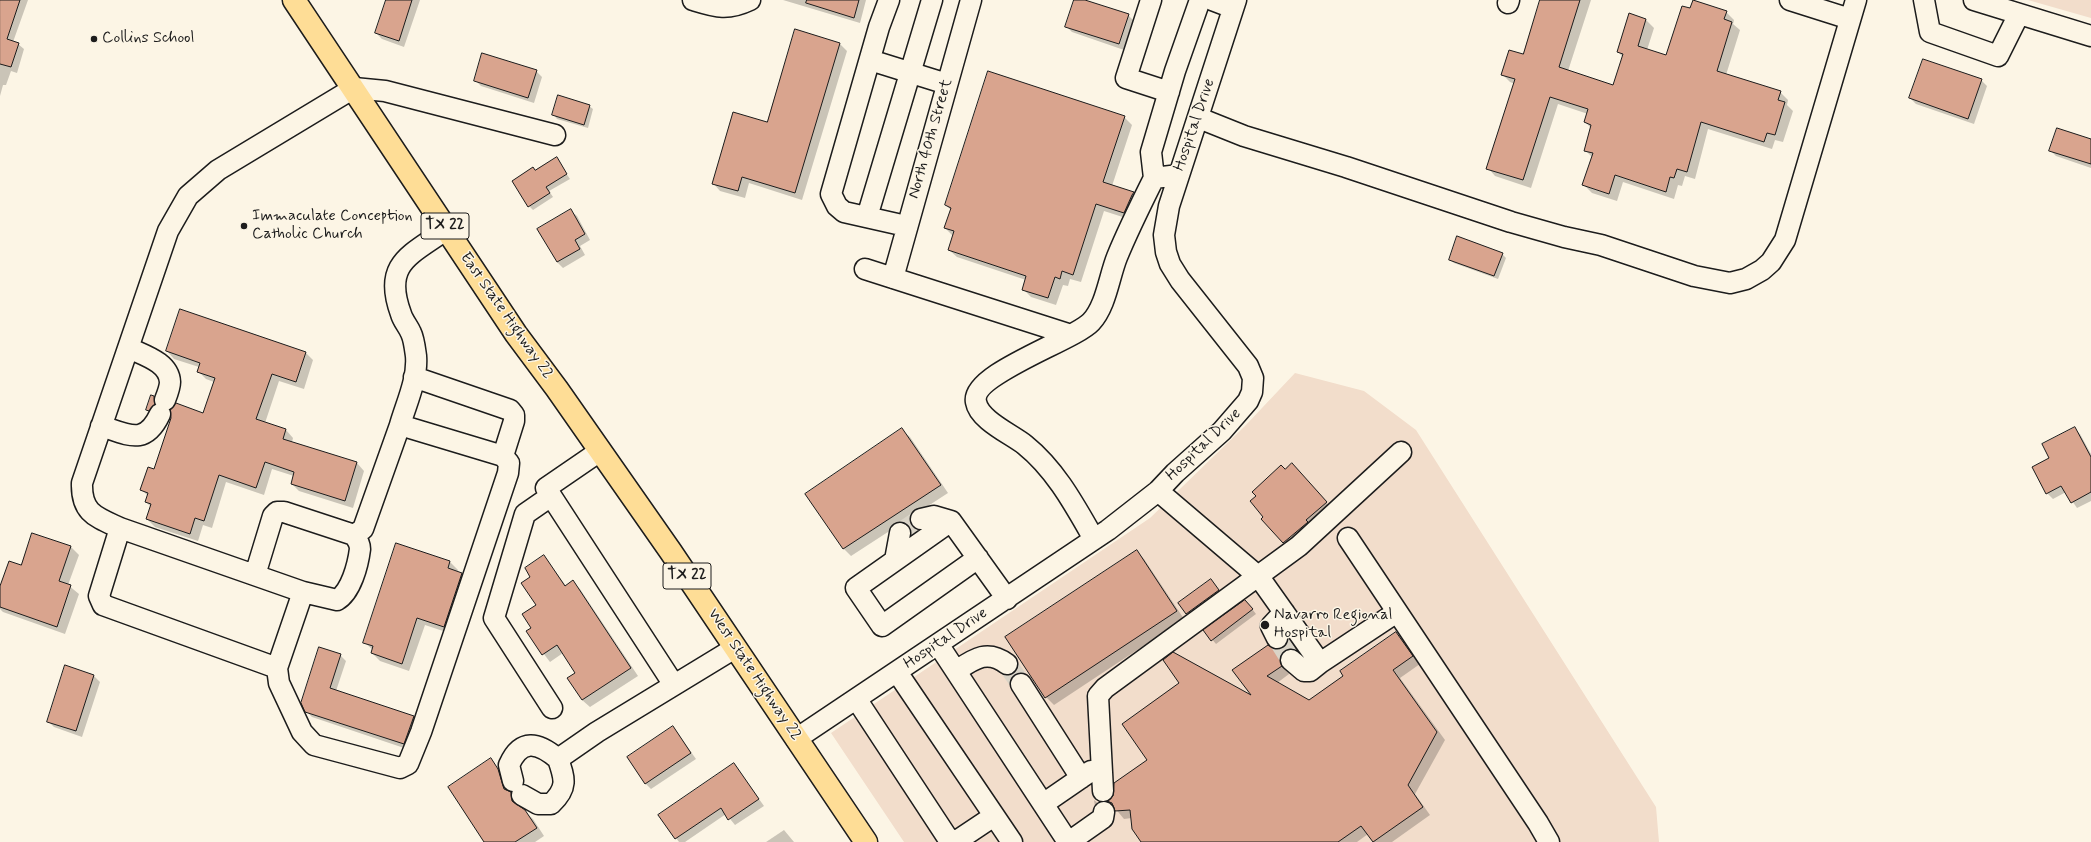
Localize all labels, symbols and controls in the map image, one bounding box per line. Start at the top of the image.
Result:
place label: Collins School [102,29,194,49]
marker: Collins School [89,34,99,44]
street label: Hospital Drive [1170,76,1220,174]
street label: North 40th Street [905,77,957,201]
place label: Immaculate Conception Catholic Church [252,207,413,245]
road number: TX 22 [421,213,469,239]
marker: Immaculate Conception Catholic Church [239,221,249,231]
street label: East State Highway 22 [455,249,557,383]
street label: Hospital Drive [1163,405,1245,485]
road number: TX 22 [663,563,711,589]
street label: Hospital Drive [901,604,991,674]
street label: West State Highway 22 [703,605,805,745]
place label: Navarro Regional Hospital [1274,606,1392,644]
marker: Navarro Regional Hospital [1259,619,1271,631]

